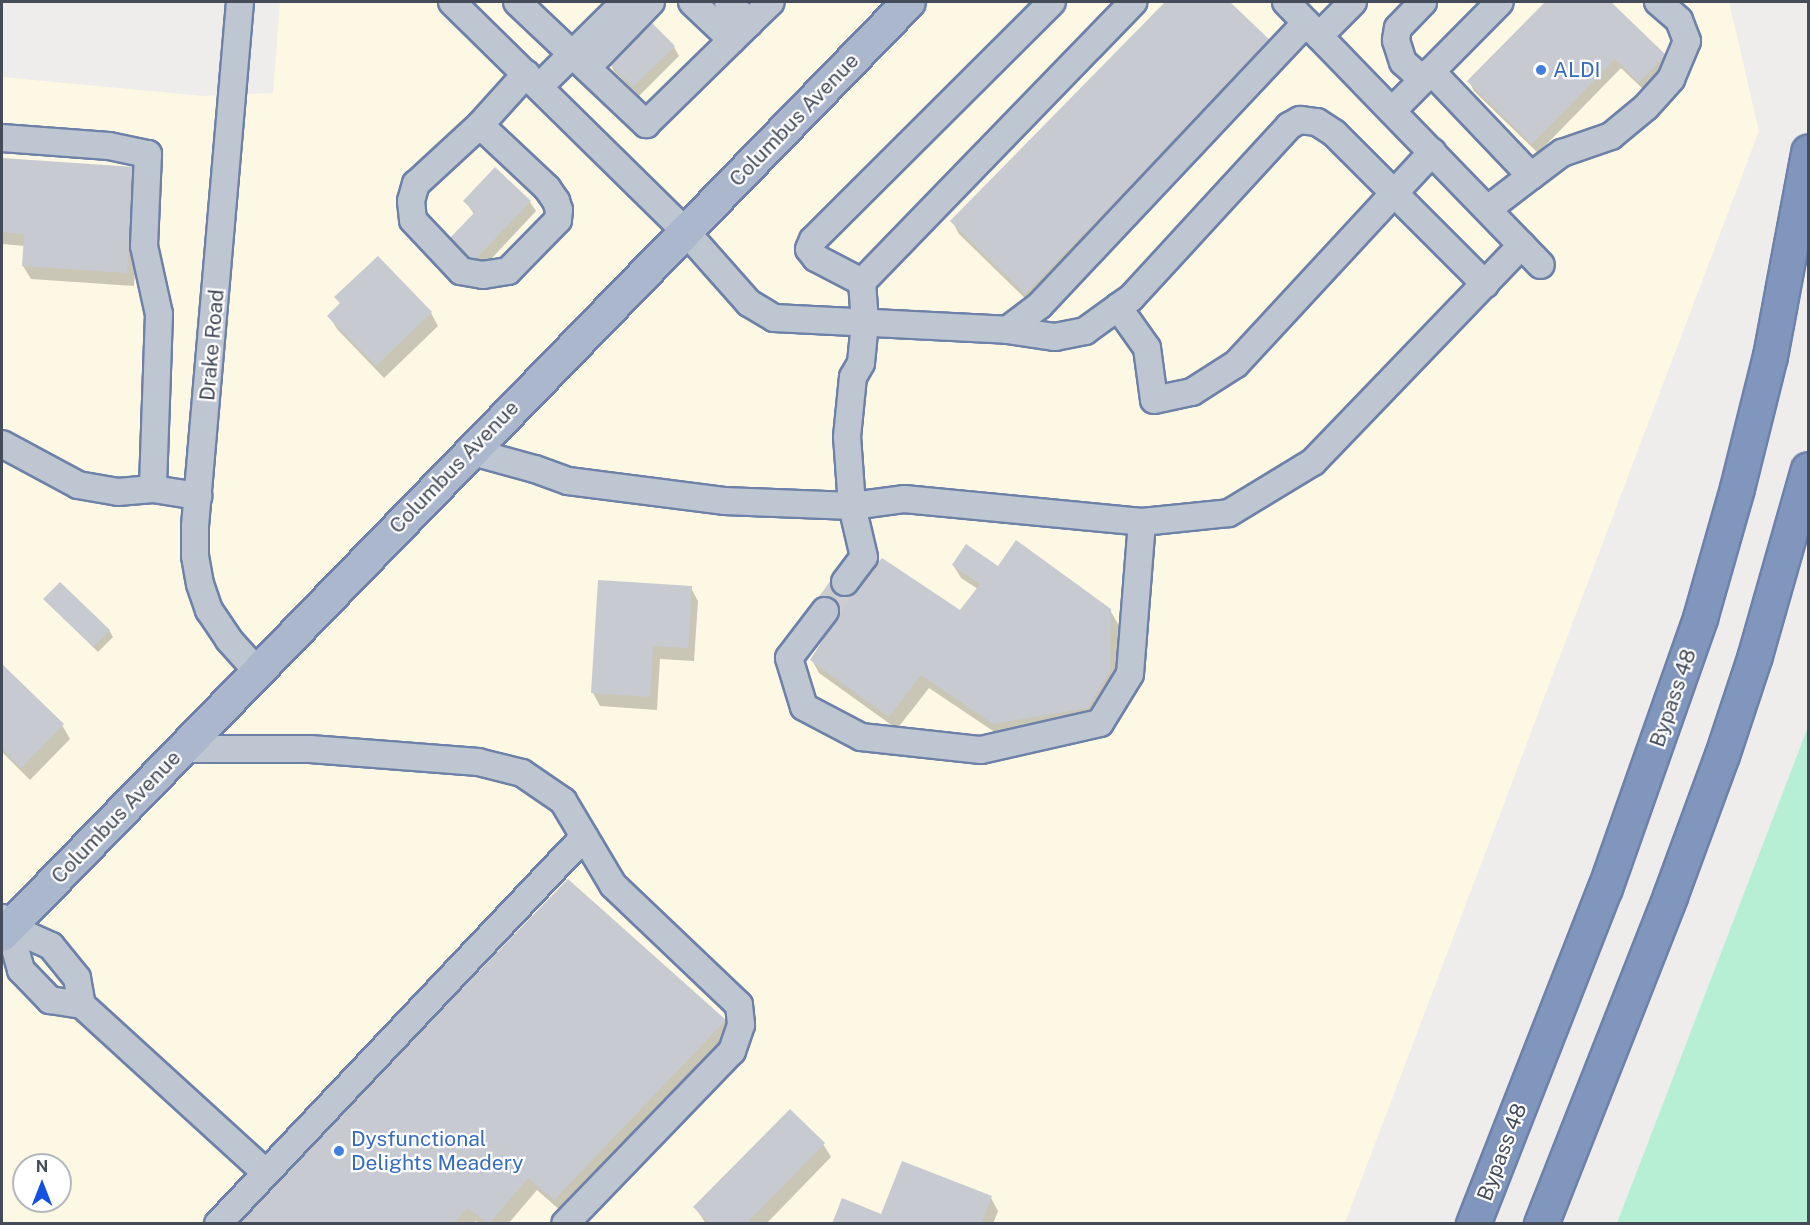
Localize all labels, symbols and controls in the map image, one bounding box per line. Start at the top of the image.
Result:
street label: Columbus Avenue [724,48,864,192]
place label: ALDI [1553,57,1601,83]
marker: ALDI [1534,63,1548,77]
street label: Drake Road [195,288,229,402]
street label: Columbus Avenue [384,395,524,539]
street label: Bypass 48 [1644,646,1702,750]
street label: Columbus Avenue [46,745,186,889]
street label: Bypass 48 [1472,1100,1532,1204]
place label: Dysfunctional Delights Meadery [351,1126,523,1176]
marker: Dysfunctional Delights Meadery [332,1144,346,1158]
north arrow [12,1153,72,1213]
text: N [36,1157,48,1176]

